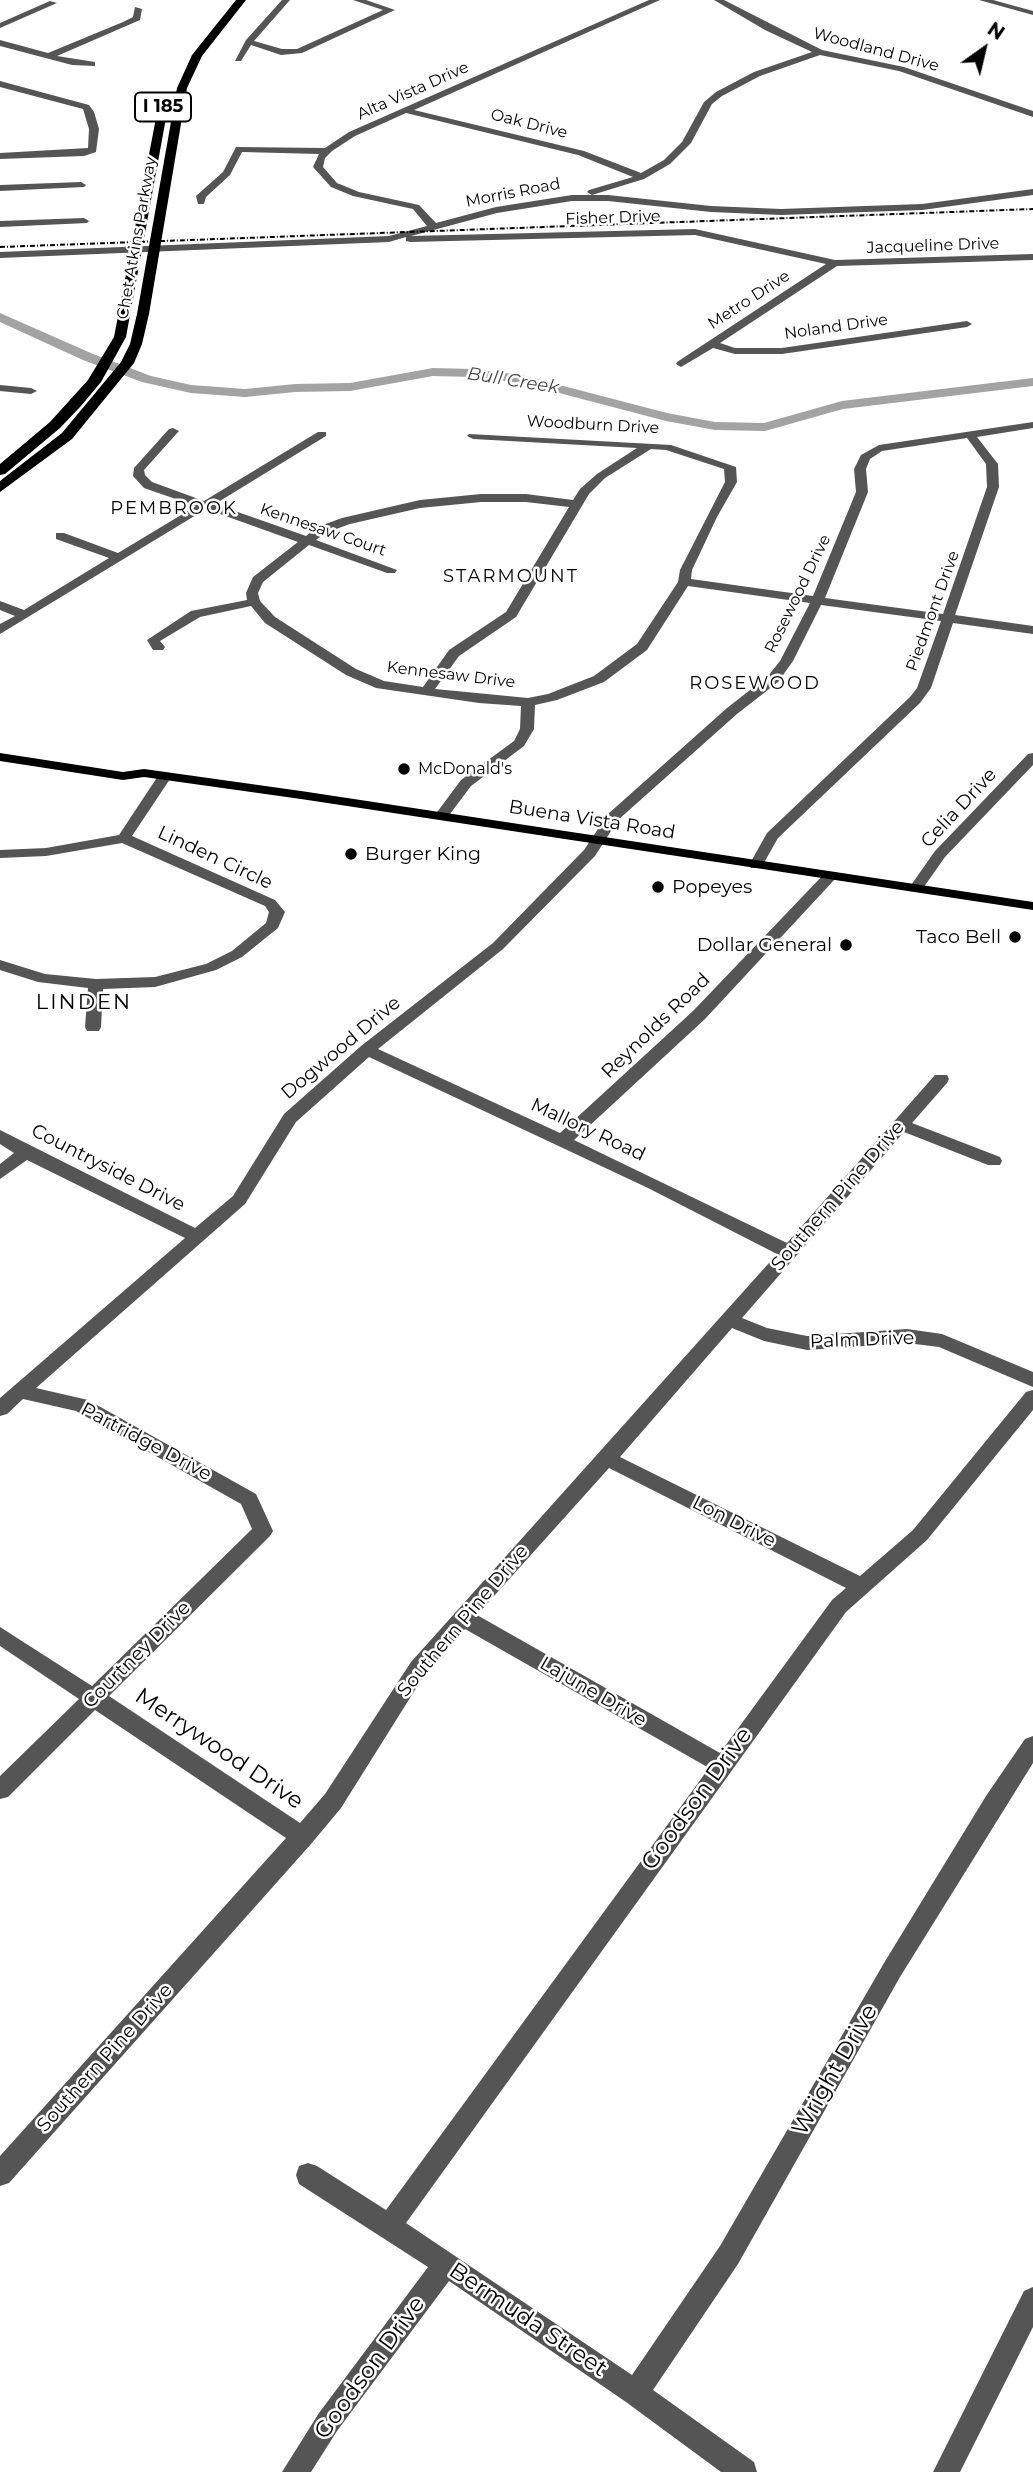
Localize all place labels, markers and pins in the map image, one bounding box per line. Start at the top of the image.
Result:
place label: McDonald's [418,759,512,779]
marker: McDonald's [396,761,412,777]
place label: Burger King [365,843,481,865]
marker: Burger King [343,846,359,862]
place label: Popeyes [672,876,752,898]
marker: Popeyes [650,879,666,895]
place label: Taco Bell [916,926,1001,948]
marker: Taco Bell [1007,929,1023,945]
place label: Dollar General [697,934,832,956]
marker: Dollar General [838,937,854,953]

